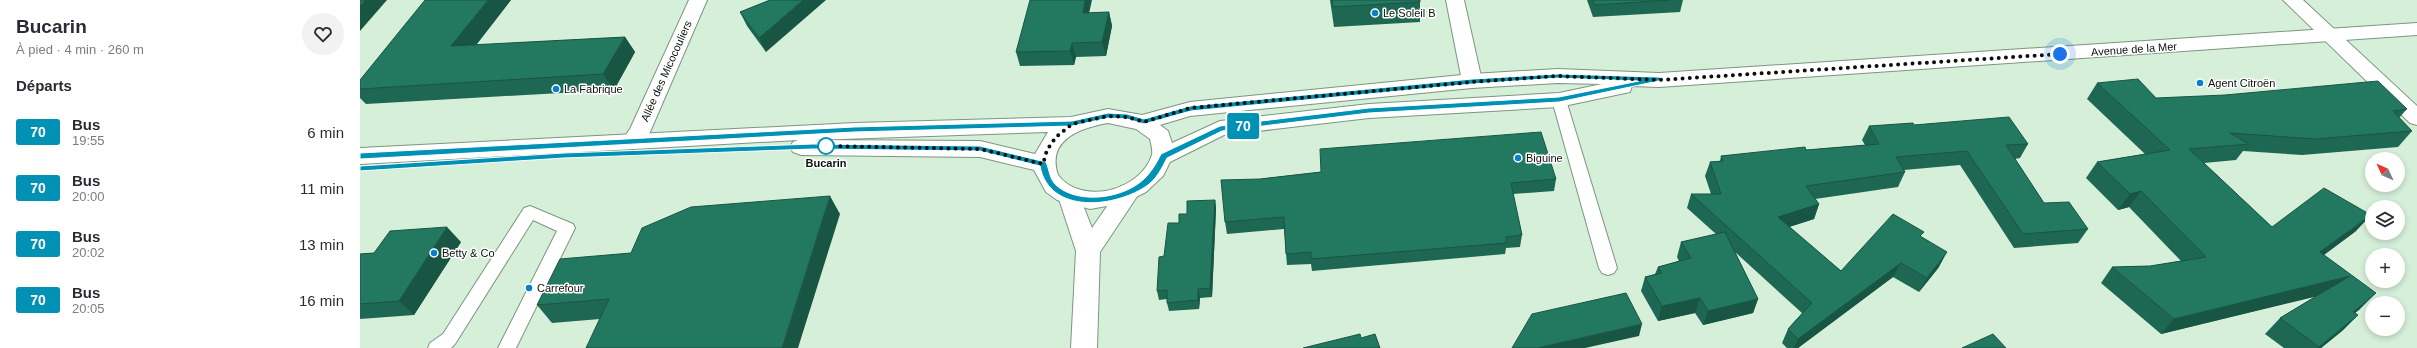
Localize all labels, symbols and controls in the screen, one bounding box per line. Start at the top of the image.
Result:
place label: Le Soleil B [1383,7,1436,19]
marker: Le Soleil B [1370,8,1380,18]
button: heart [302,13,344,55]
text: Bucarin [16,16,87,37]
street label: Allée des Micocouliers [638,18,694,123]
street label: Avenue de la Mer [2091,40,2178,58]
text: À pied · 4 min · 260 m [16,42,144,57]
your location [2050,44,2070,64]
text: Départs [16,77,72,94]
place label: Agent Citroën [2208,77,2275,89]
marker: Agent Citroën [2195,78,2205,88]
place label: La Fabrique [564,83,623,95]
marker: La Fabrique [551,84,561,94]
line badge: 70 [1225,113,1261,139]
text: Bus [72,116,100,133]
text: 70 [1235,118,1251,134]
text: 70 [30,124,46,140]
text: 6 min [307,124,344,141]
text: 19:55 [72,133,105,148]
marker: Bucarin [817,137,835,155]
place label: Biguine [1526,152,1563,164]
north arrow [2365,152,2405,192]
map controls [2365,152,2405,336]
marker: Biguine [1513,153,1523,163]
place label: Bucarin [806,157,847,169]
text: Bus [72,172,100,189]
text: 70 [30,180,46,196]
text: 11 min [300,180,344,197]
text: 20:00 [72,189,105,204]
button: layers [2365,200,2405,240]
text: Bus [72,228,100,245]
text: 70 [30,236,46,252]
text: 13 min [299,236,344,253]
text: 20:02 [72,245,105,260]
place label: Betty & Co [442,247,495,259]
marker: Betty & Co [429,248,439,258]
button: + [2365,248,2405,288]
place label: Carrefour [537,282,584,294]
marker: Carrefour [524,283,534,293]
text: Bus [72,284,100,301]
text: 70 [30,292,46,308]
text: 16 min [299,292,344,309]
button: − [2365,296,2405,336]
text: 20:05 [72,301,105,316]

